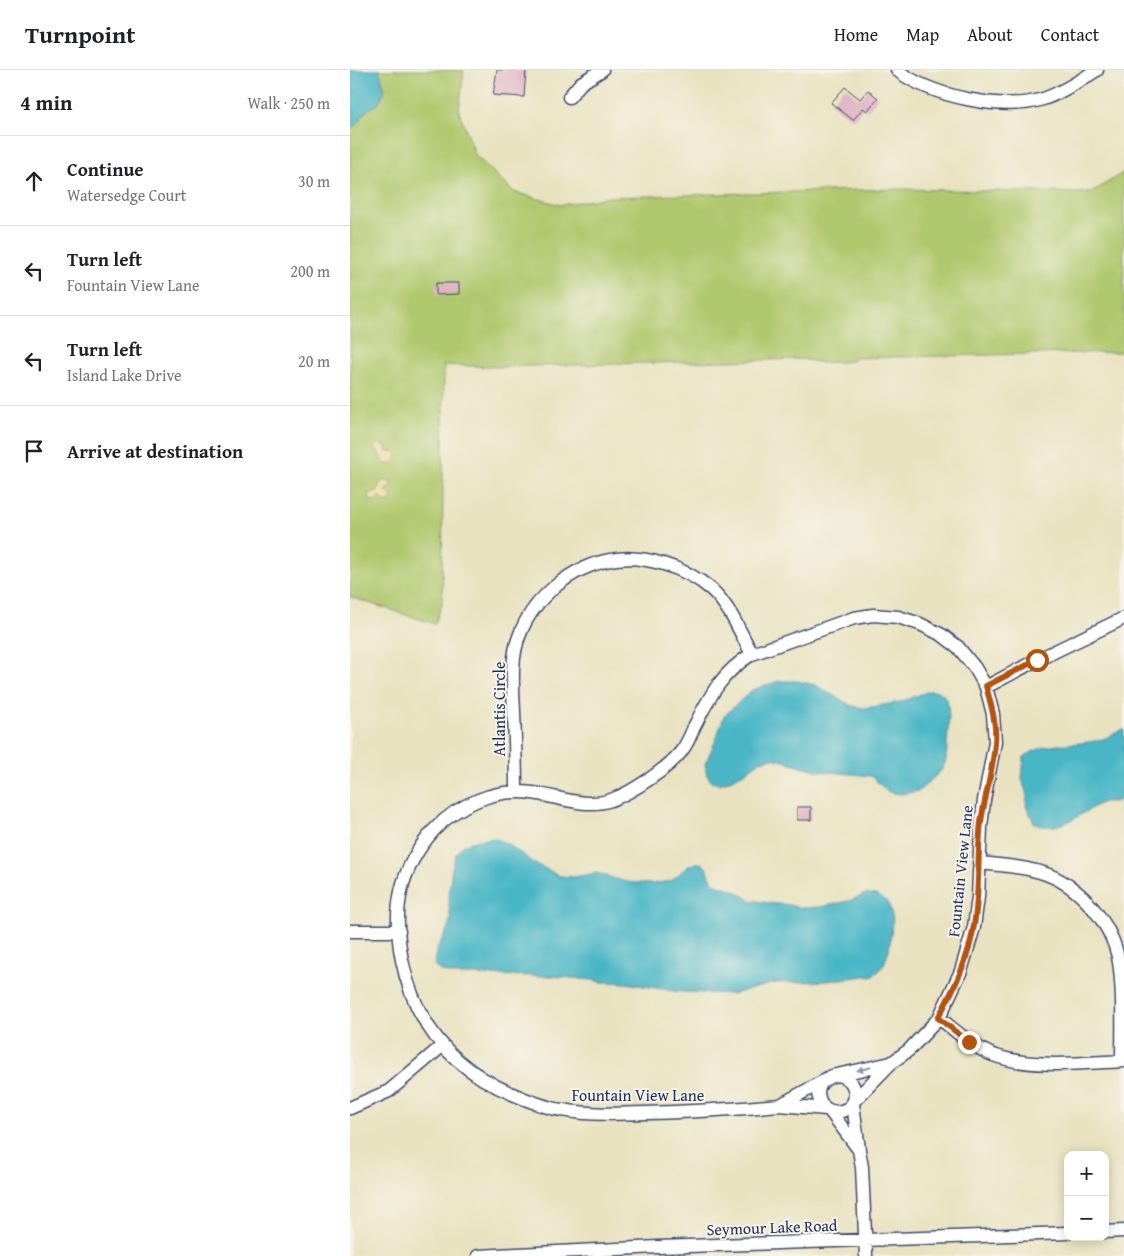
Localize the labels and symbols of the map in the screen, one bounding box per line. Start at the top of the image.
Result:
route start [1026,649,1049,672]
street label: Atlantis Circle [487,662,511,756]
street label: Fountain View Lane [941,804,979,938]
route end [958,1031,981,1054]
one-way arrow [857,1065,872,1073]
street label: Fountain View Lane [572,1083,704,1107]
street label: Seymour Lake Road [706,1213,838,1241]

